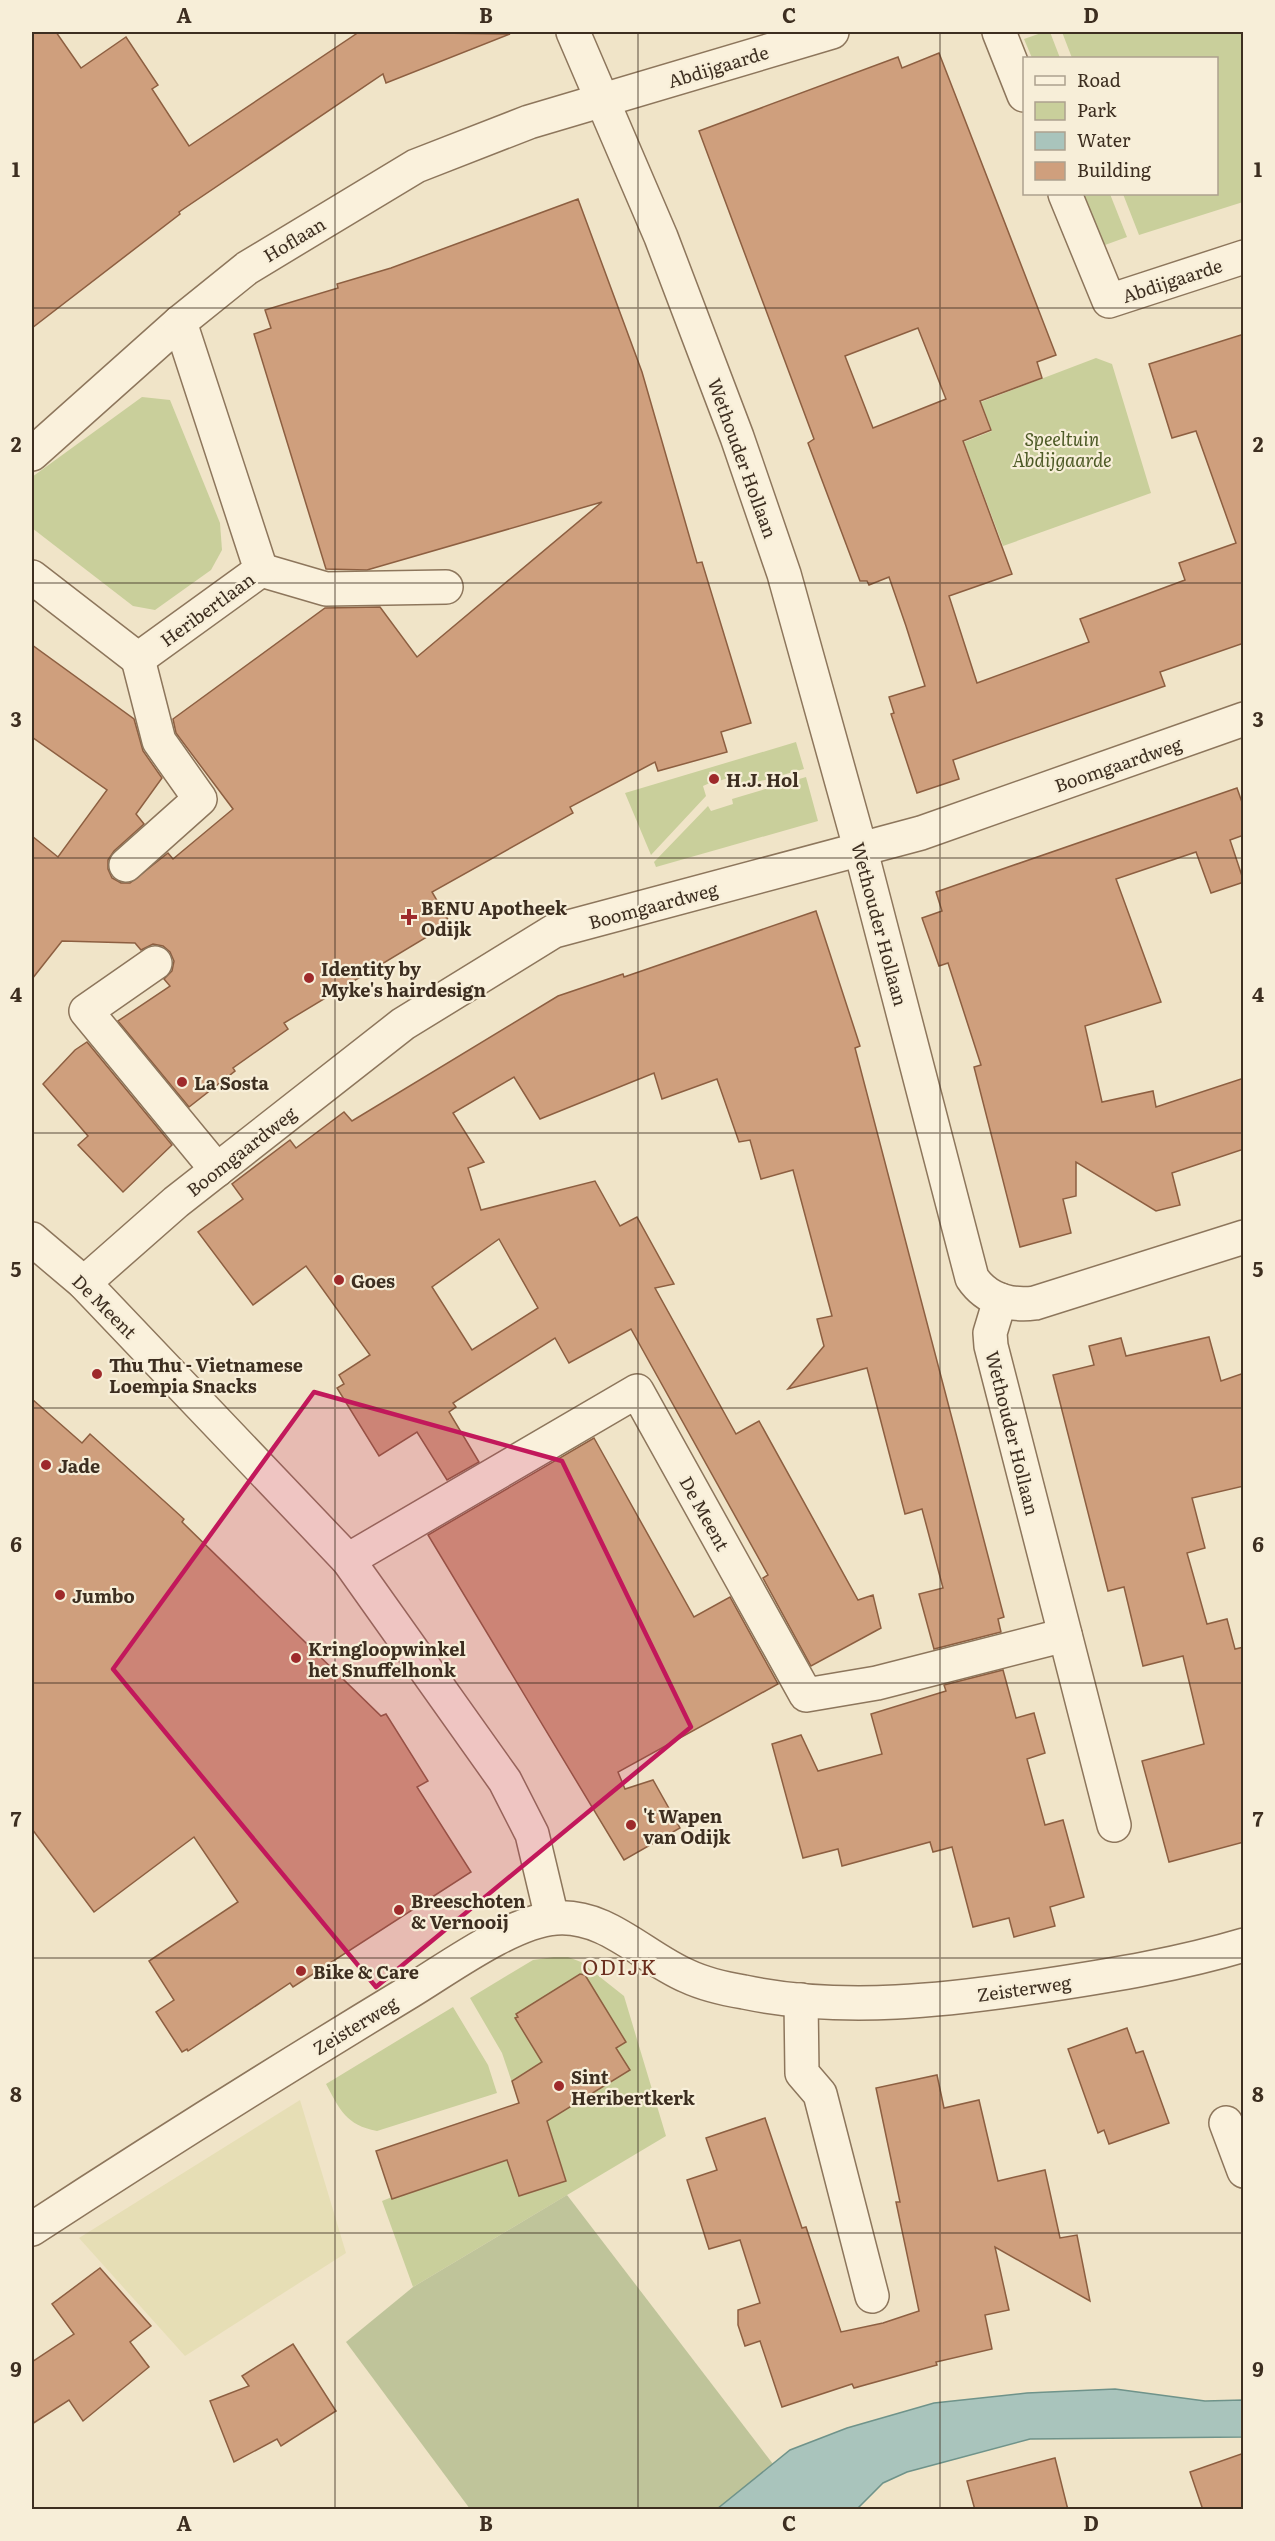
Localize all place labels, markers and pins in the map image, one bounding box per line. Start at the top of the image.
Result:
place label: H.J. Hol [726,766,799,793]
marker: H.J. Hol [707,772,721,786]
place label: BENU Apotheek Odijk [421,894,568,942]
marker: BENU Apotheek Odijk [402,910,416,924]
place label: Identity by Myke's hairdesign [321,955,486,1003]
marker: Identity by Myke's hairdesign [302,971,316,985]
place label: La Sosta [194,1069,269,1096]
marker: La Sosta [175,1075,189,1089]
place label: Goes [351,1267,395,1294]
marker: Goes [332,1273,346,1287]
place label: Thu Thu - Vietnamese Loempia Snacks [109,1351,303,1399]
marker: Thu Thu - Vietnamese Loempia Snacks [90,1367,104,1381]
place label: Jade [58,1452,100,1479]
marker: Jade [39,1458,53,1472]
place label: Jumbo [72,1582,135,1609]
marker: Jumbo [53,1588,67,1602]
place label: Kringloopwinkel het Snuffelhonk [308,1635,466,1683]
marker: Kringloopwinkel het Snuffelhonk [289,1651,303,1665]
place label: 't Wapen van Odijk [643,1802,732,1850]
marker: 't Wapen van Odijk [624,1818,638,1832]
place label: Breeschoten & Vernooij [411,1887,526,1935]
marker: Breeschoten & Vernooij [392,1903,406,1917]
place label: Bike & Care [313,1958,419,1985]
marker: Bike & Care [294,1964,308,1978]
place label: Sint Heribertkerk [571,2063,696,2111]
marker: Sint Heribertkerk [552,2079,566,2093]

